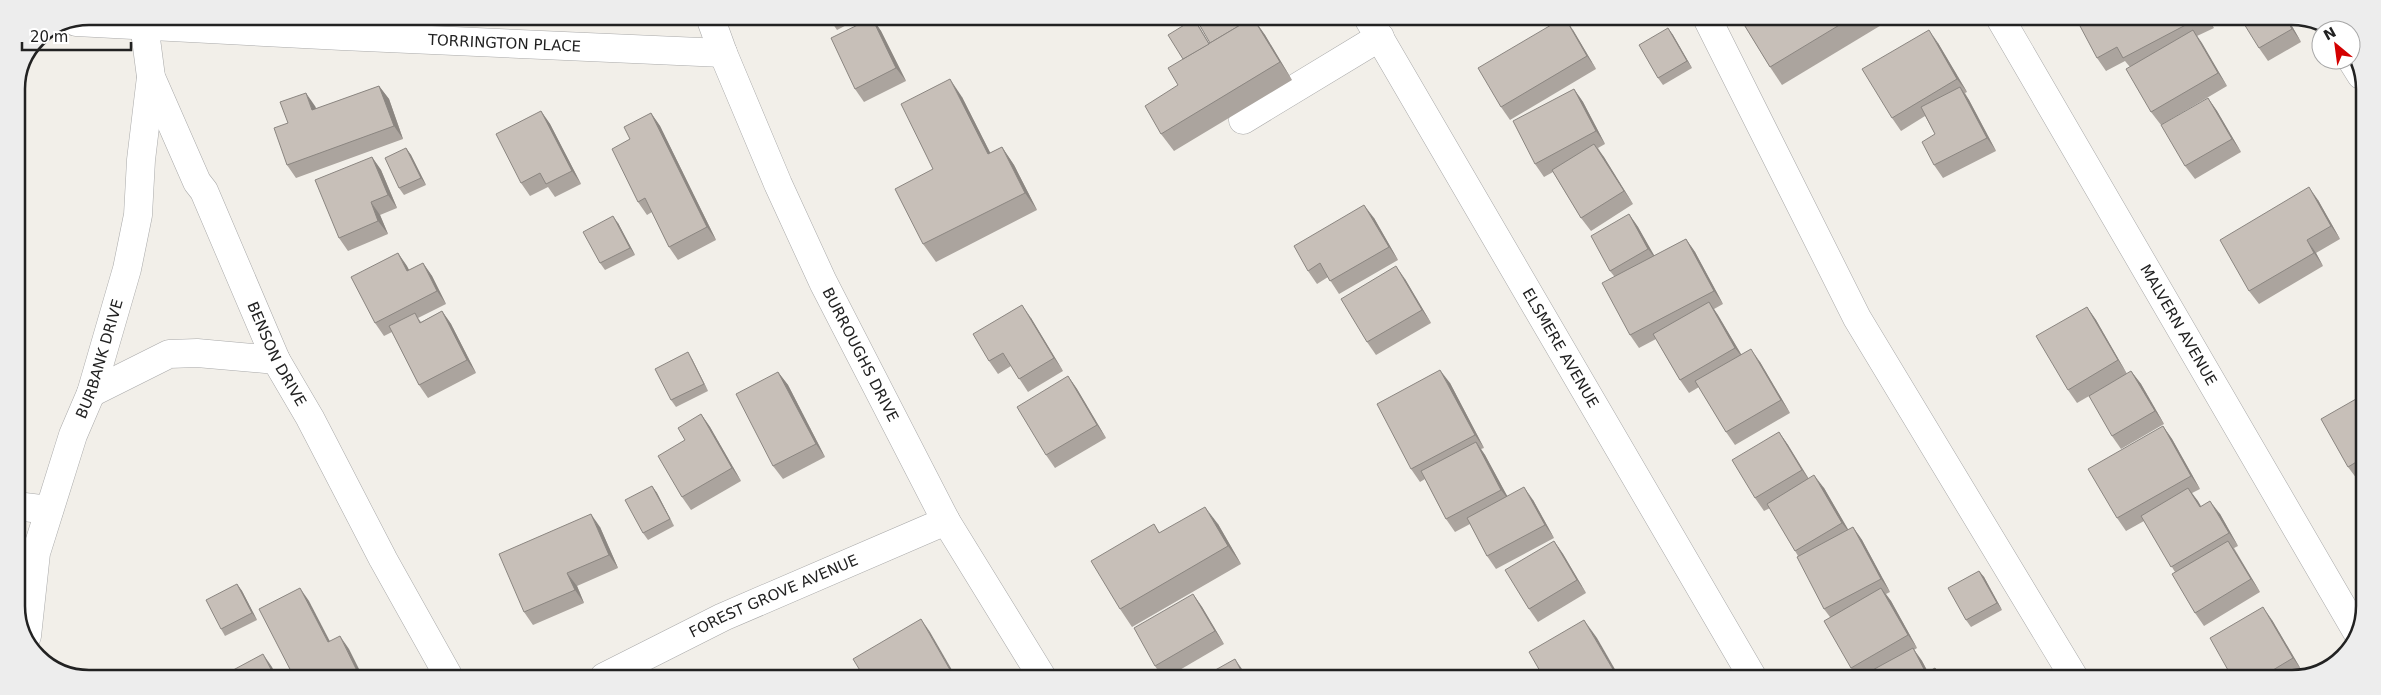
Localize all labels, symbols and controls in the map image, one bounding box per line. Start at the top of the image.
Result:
scale bar [22,20,131,52]
north arrow [2311,20,2361,70]
text: N [2321,24,2339,43]
text: 20 m [30,28,68,46]
street label: TORRINGTON PLACE [426,31,581,56]
street label: MALVERN AVENUE [2136,261,2221,389]
street label: BURROUGHS DRIVE [818,285,902,425]
street label: ELSMERE AVENUE [1519,285,1602,411]
street label: BURBANK DRIVE [72,297,127,421]
street label: BENSON DRIVE [243,299,310,409]
street label: FOREST GROVE AVENUE [686,551,861,642]

